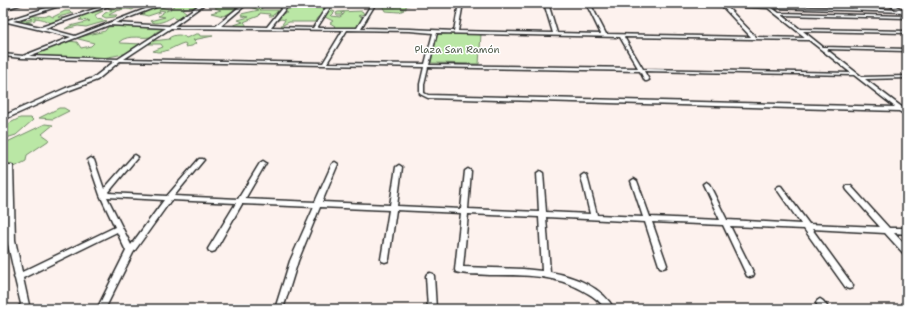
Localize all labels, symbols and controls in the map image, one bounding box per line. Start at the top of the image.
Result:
park label: Plaza San Ramón [414,43,500,56]

